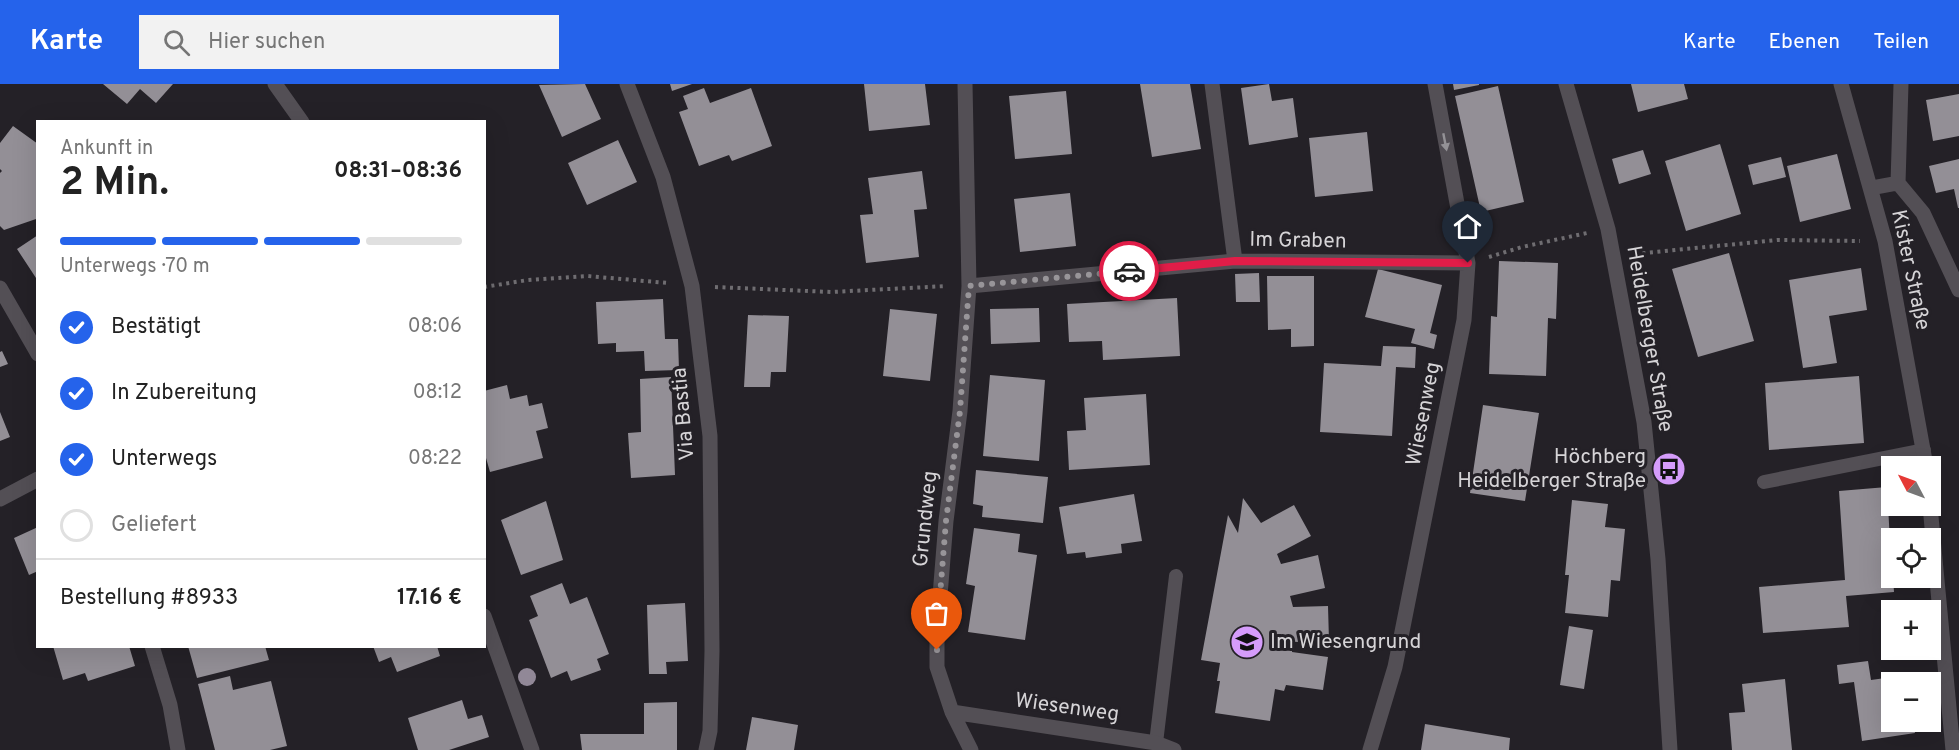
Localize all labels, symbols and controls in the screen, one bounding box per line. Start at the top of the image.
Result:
search box [139,15,559,69]
text: Karte [30,24,103,60]
icon: search [160,26,193,59]
text: Hier suchen [208,29,325,56]
text: Karte [1683,29,1735,56]
text: Ebenen [1768,29,1840,56]
text: Teilen [1873,29,1929,56]
one-way arrow [1441,132,1450,151]
text: Ankunft in [60,136,153,162]
text: 08:31–08:36 [334,158,462,185]
text: 2 Min. [60,160,169,209]
pin [1442,201,1493,263]
street label: Kister Straße [1884,207,1936,333]
icon: home [1451,210,1484,243]
street label: Im Graben [1249,227,1347,255]
courier [1099,241,1159,301]
street label: Heidelberger Straße [1619,244,1679,434]
text: Unterwegs · 70 m [60,254,210,280]
icon: car [1113,255,1146,288]
icon: check [60,311,93,344]
text: Bestätigt [111,314,201,341]
text: 08:06 [408,314,462,340]
street label: Wiesenweg [1401,360,1447,468]
street label: Via Bastia [666,366,702,462]
icon: check [60,377,93,410]
text: In Zubereitung [111,380,257,407]
text: 08:12 [413,380,462,406]
icon: check [60,443,93,476]
place label: Höchberg Heidelberger Straße [1457,444,1646,495]
text: Unterwegs [111,446,217,473]
text: 08:22 [408,446,462,472]
bus stop icon: Höchberg Heidelberger Straße [1651,451,1687,487]
north arrow [1881,456,1941,516]
map controls [1881,456,1941,732]
street label: Grundweg [908,470,944,568]
text: Geliefert [111,512,197,539]
button: locate [1881,528,1941,588]
text: Bestellung #8933 [60,585,238,612]
text: 17.16 € [397,585,462,612]
pin [911,588,962,650]
icon: bag [920,597,953,630]
button: + [1881,600,1941,660]
school or university icon: Im Wiesengrund [1229,624,1265,660]
place label: Im Wiesengrund [1270,629,1421,656]
button: − [1881,672,1941,732]
street label: Wiesenweg [1013,687,1121,729]

